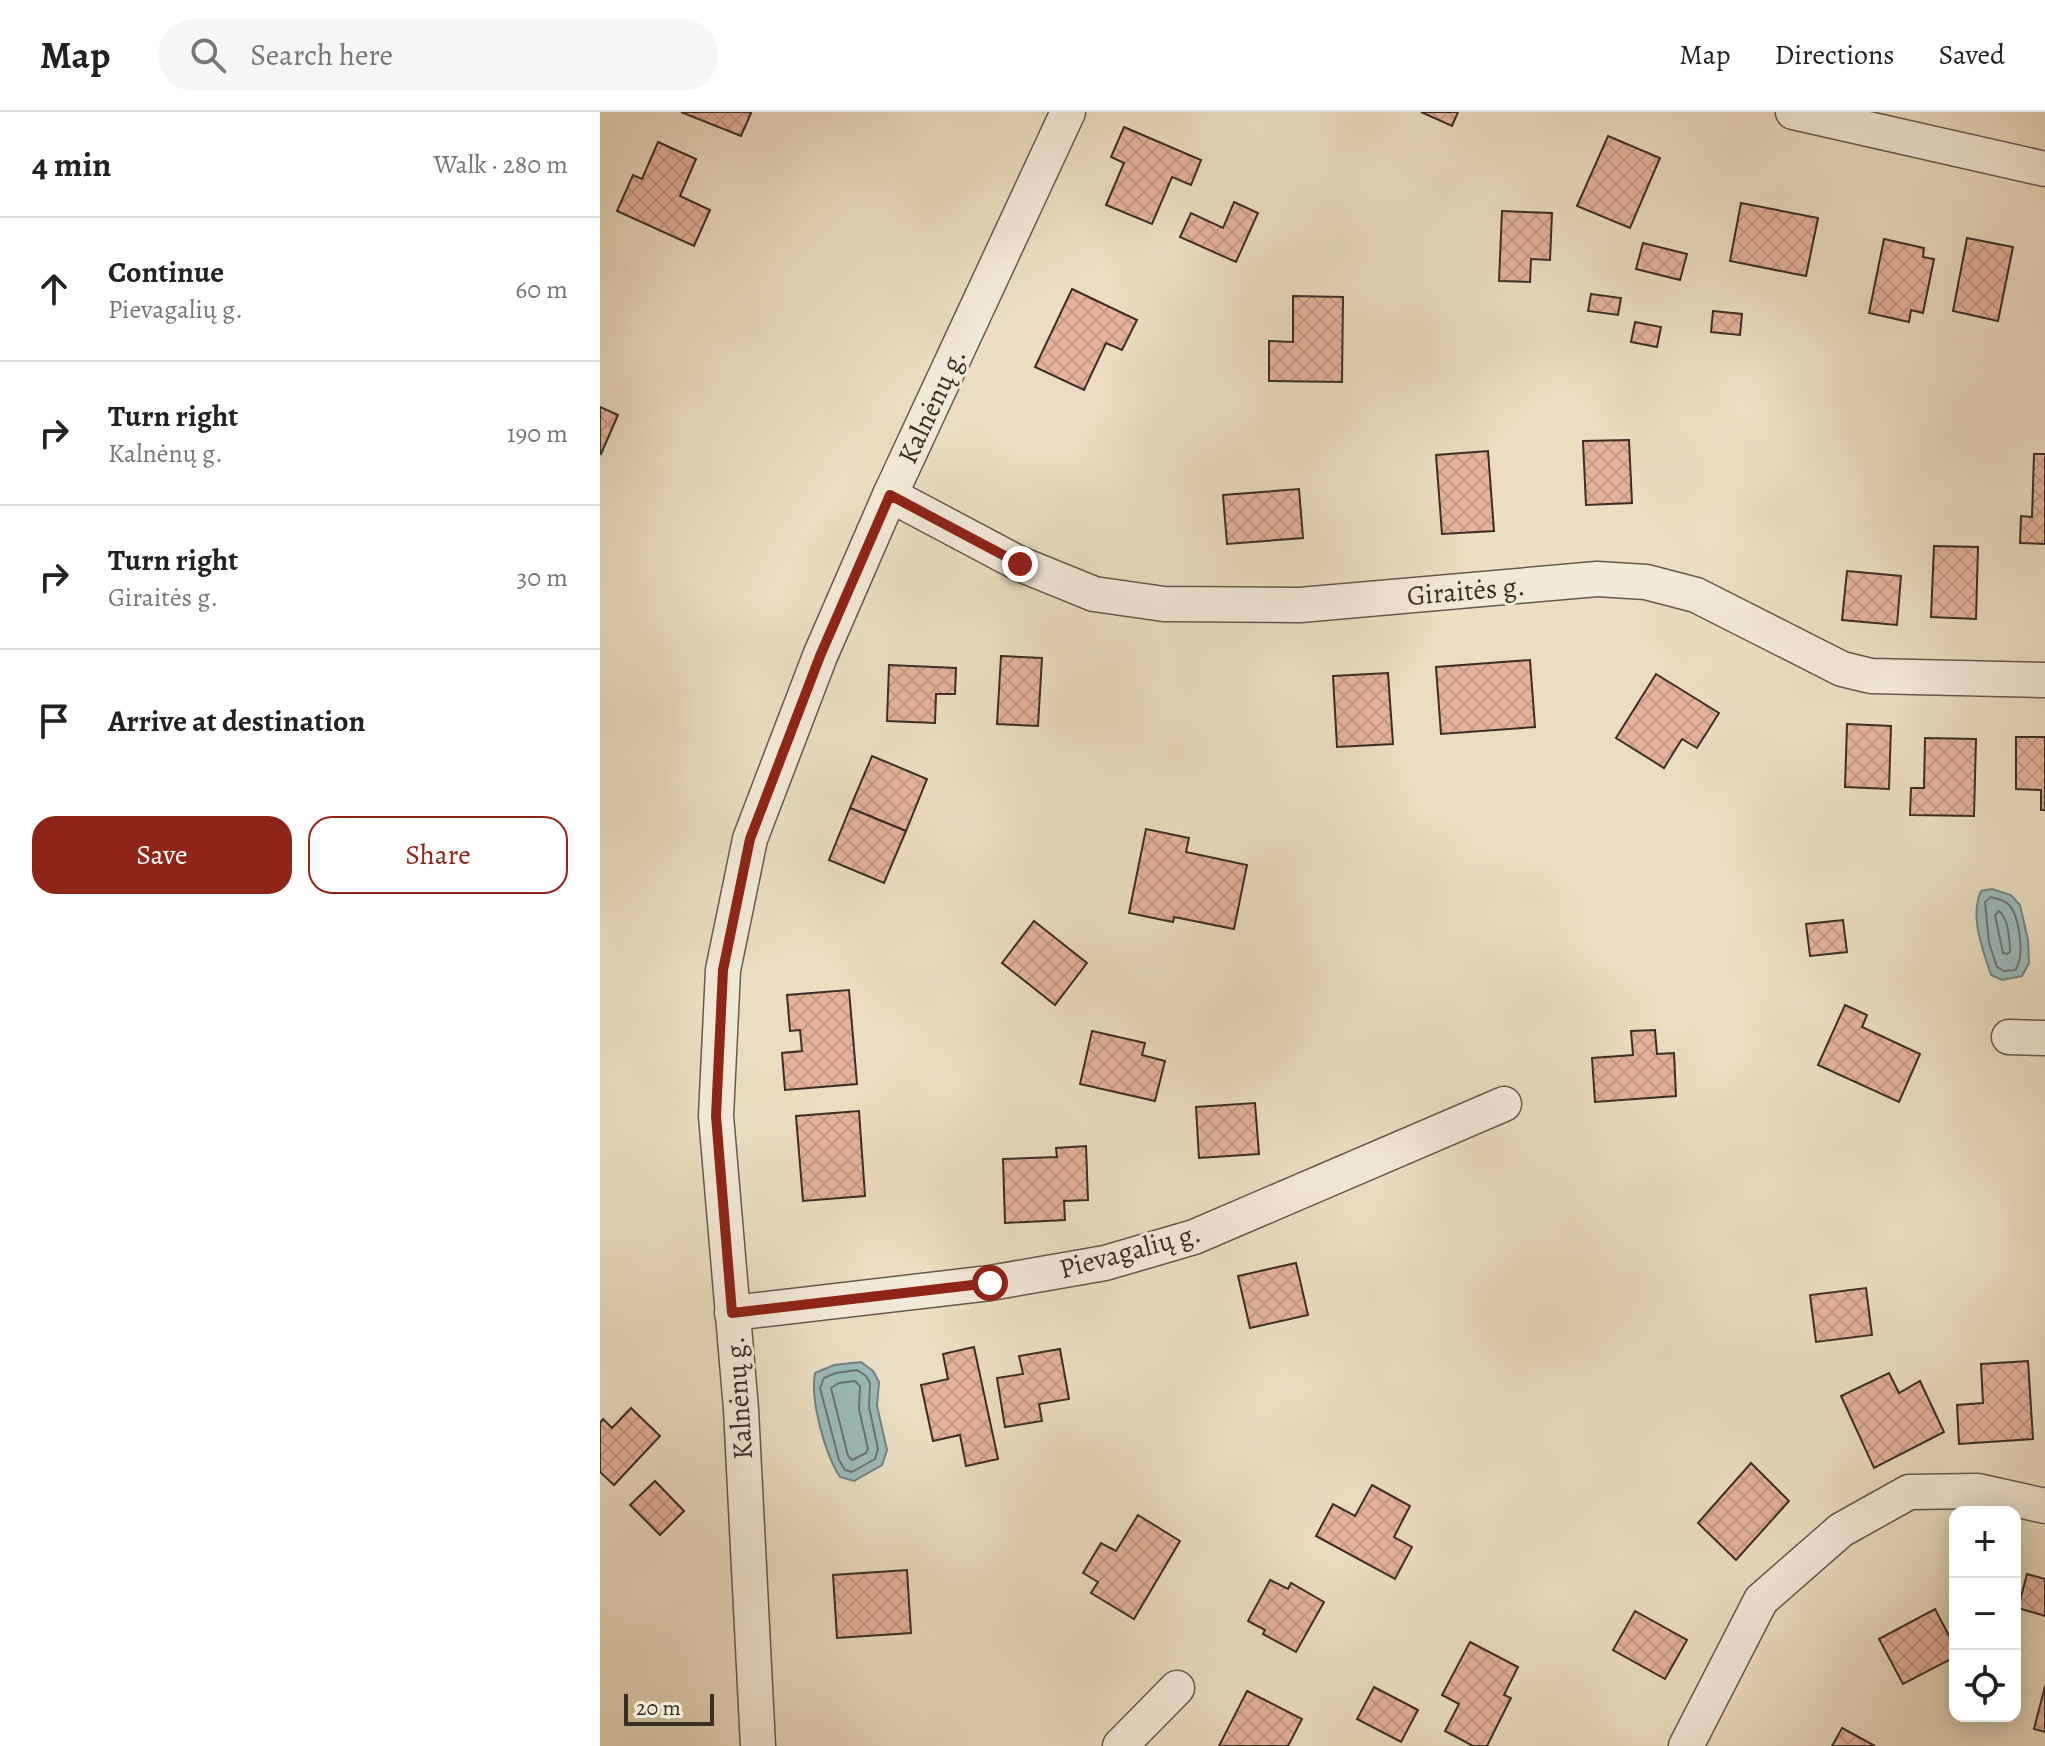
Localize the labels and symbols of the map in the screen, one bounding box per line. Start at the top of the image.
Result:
street label: Kalnėnų g. [889,342,975,470]
route end [1002,546,1038,582]
street label: Giraitės g. [1405,567,1527,615]
street label: Pievagalių g. [1055,1214,1205,1288]
route start [972,1265,1008,1301]
street label: Kalnėnų g. [716,1335,762,1461]
scale bar [624,1690,714,1726]

